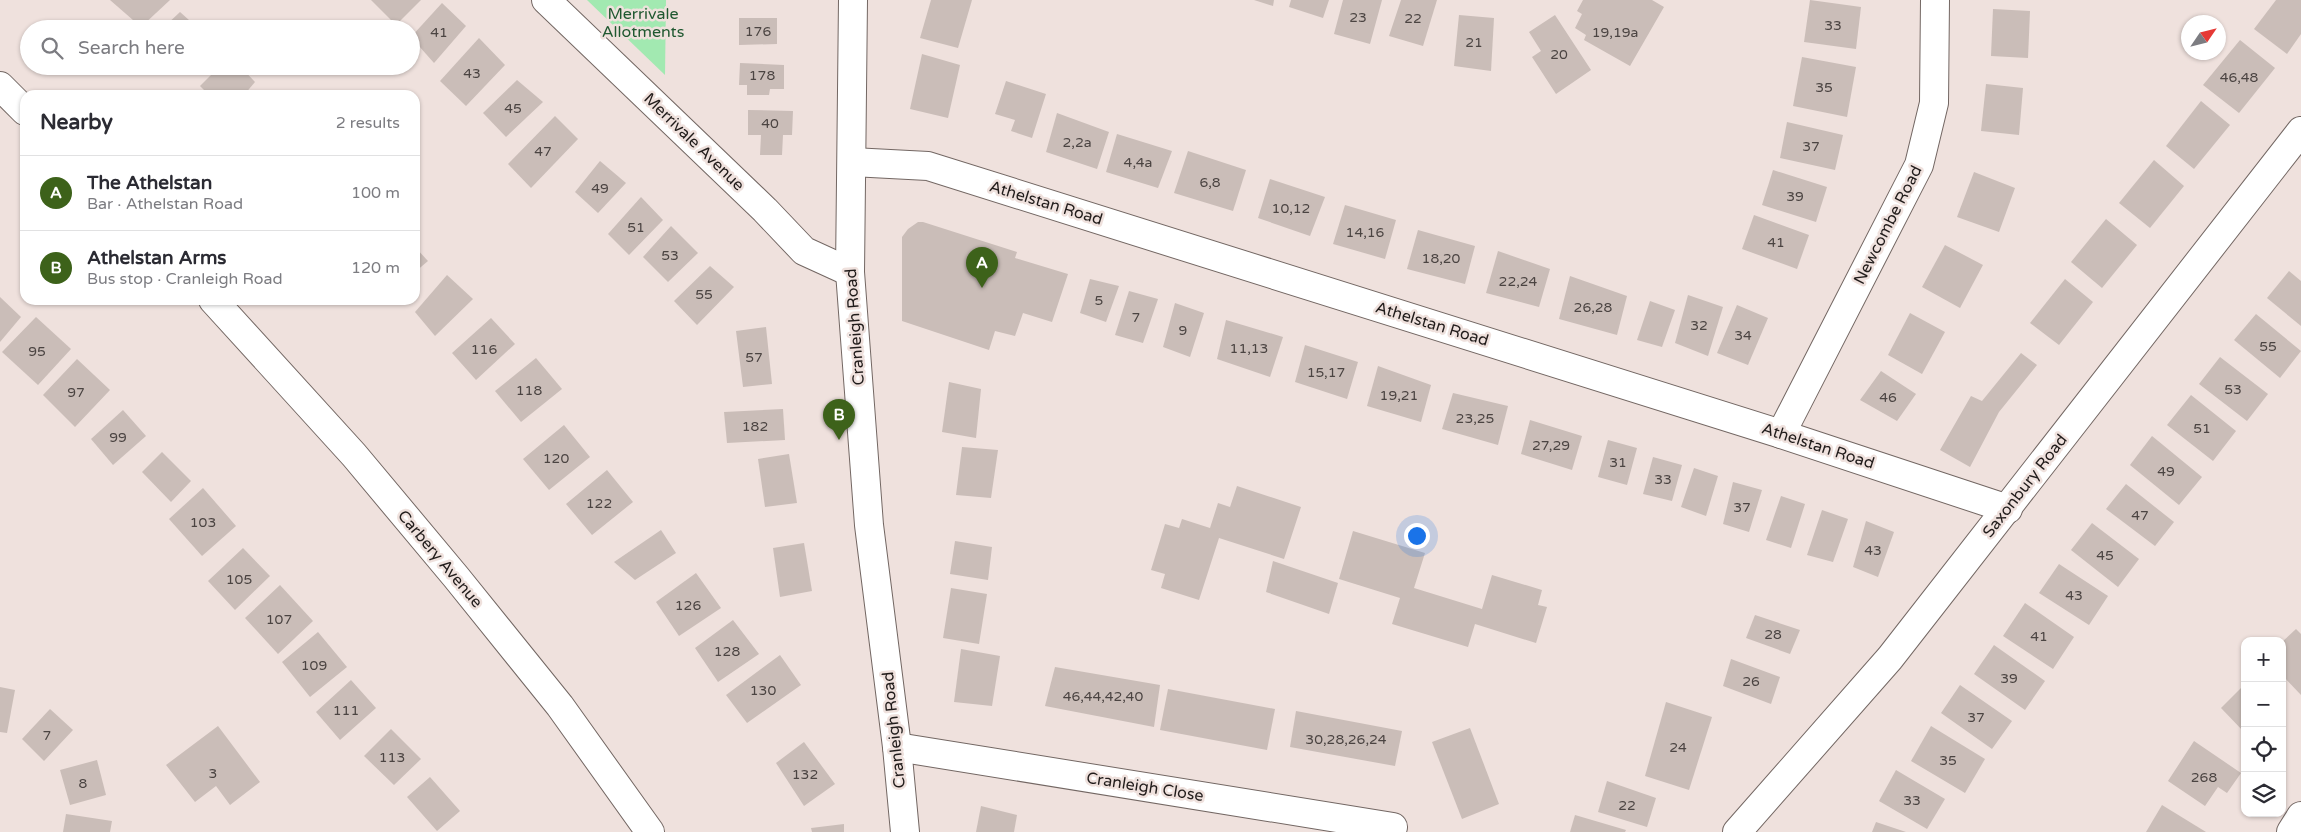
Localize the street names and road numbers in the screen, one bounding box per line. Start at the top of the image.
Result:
street label: Merrivale Avenue [639,89,749,195]
street label: Newcombe Road [1849,162,1927,288]
street label: Athelstan Road [987,176,1105,230]
street label: Cranleigh Road [841,268,869,386]
street label: Athelstan Road [1373,297,1491,351]
street label: Athelstan Road [1759,418,1877,474]
street label: Saxonbury Road [1978,430,2072,542]
street label: Carbery Avenue [393,506,487,612]
street label: Cranleigh Road [878,671,910,789]
street label: Cranleigh Close [1085,768,1205,806]

